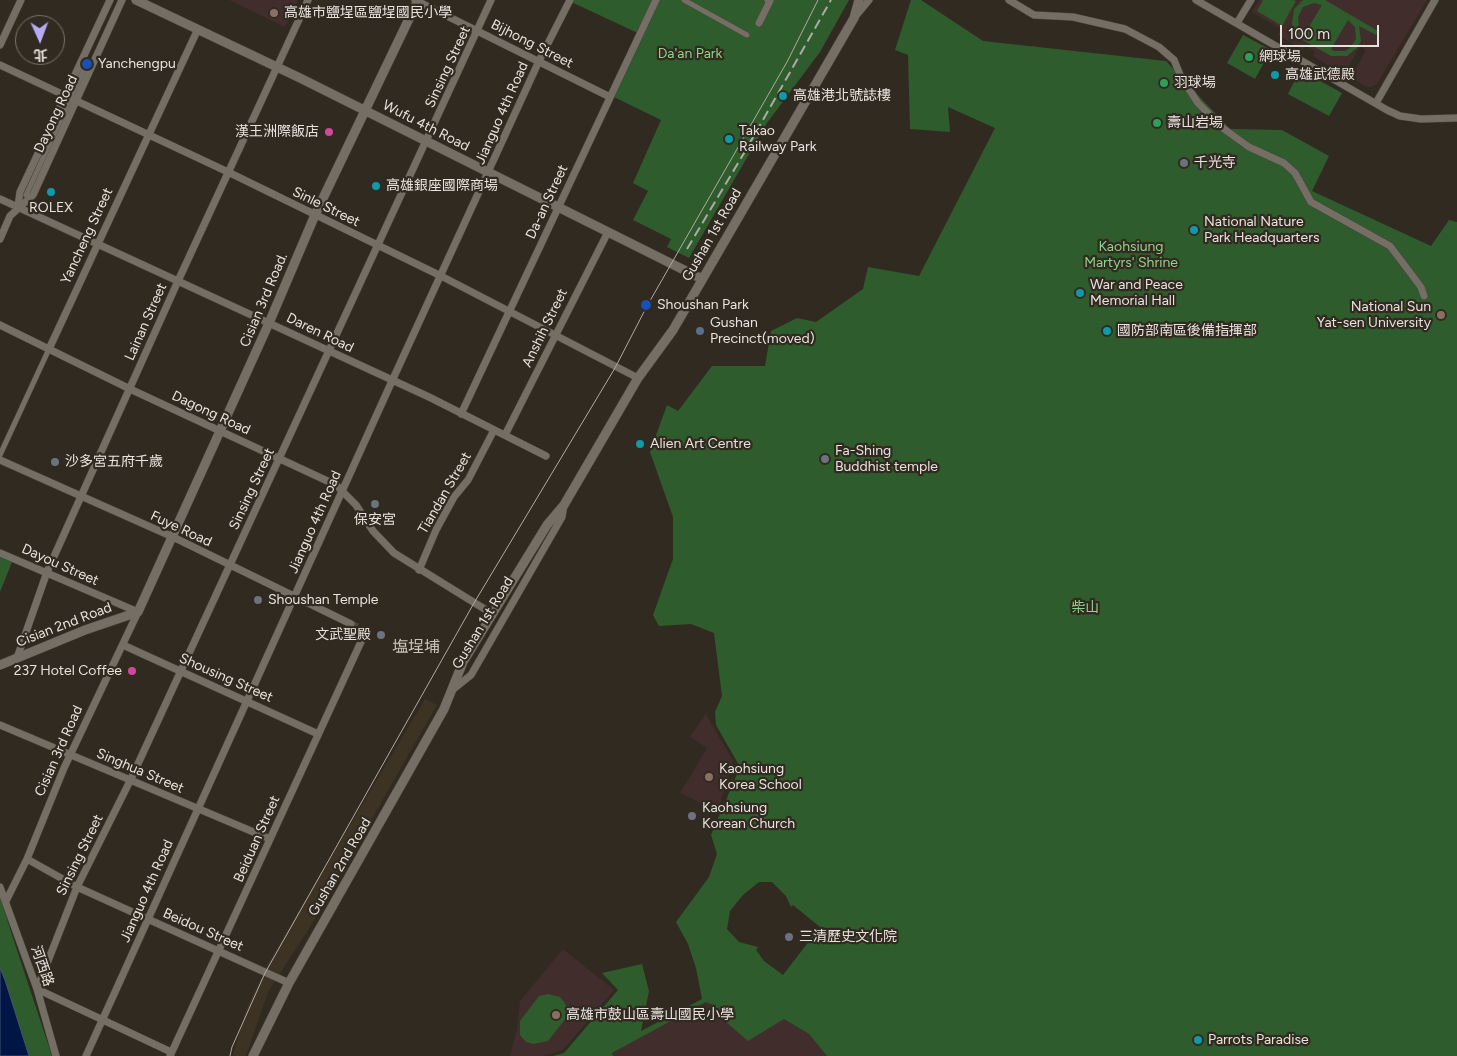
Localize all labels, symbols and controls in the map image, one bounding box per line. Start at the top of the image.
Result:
place label: 高雄市鹽埕區鹽埕國民小學 [284,5,452,21]
marker: 高雄市鹽埕區鹽埕國民小學 [268,7,280,19]
north arrow [15,15,65,65]
scale bar [1282,15,1381,47]
street label: Bijhong Street [488,16,576,72]
street label: Sinsing Street [422,24,474,110]
text: 100 m [1288,25,1330,43]
text: 北 [33,46,48,63]
park label: Da'an Park [658,46,722,62]
place label: 網球場 [1259,49,1301,65]
marker: 網球場 [1243,51,1255,63]
place label: Yanchengpu [98,56,176,72]
marker: Yanchengpu [80,57,94,71]
street label: Jianguo 4th Road [472,59,532,167]
place label: 高雄武德殿 [1285,67,1355,83]
marker: 高雄武德殿 [1269,69,1281,81]
street label: Dayong Road [31,73,81,155]
place label: 羽球場 [1174,75,1216,91]
marker: 羽球場 [1158,77,1170,89]
place label: 高雄港北號誌樓 [793,88,891,104]
marker: 高雄港北號誌樓 [777,90,789,102]
street label: Wufu 4th Road [380,97,472,155]
place label: 壽山岩場 [1167,115,1223,131]
marker: 壽山岩場 [1151,117,1163,129]
place label: Takao Railway Park [739,123,817,156]
place label: 漢王洲際飯店 [235,124,319,140]
marker: 漢王洲際飯店 [323,126,335,138]
marker: Takao Railway Park [723,133,735,145]
place label: 千光寺 [1194,155,1236,171]
marker: 千光寺 [1178,157,1190,169]
street label: Da-an Street [522,162,572,242]
place label: 高雄銀座國際商場 [386,178,498,194]
marker: 高雄銀座國際商場 [370,180,382,192]
street label: Sinle Street [289,183,363,231]
street label: Yancheng Street [57,185,117,287]
marker: ROLEX [45,186,57,198]
street label: Gushan 1st Road [679,186,745,284]
place label: ROLEX [29,200,73,216]
place label: National Nature Park Headquarters [1204,214,1320,246]
marker: National Nature Park Headquarters [1188,224,1200,236]
park label: Kaohsiung Martyrs' Shrine [1084,239,1178,272]
street label: Cisian 3rd Road. [237,250,291,350]
place label: War and Peace Memorial Hall [1090,277,1183,310]
street label: Lainan Street [121,281,171,363]
street label: Anshih Street [519,286,571,370]
marker: War and Peace Memorial Hall [1074,287,1086,299]
place label: Shoushan Park [657,297,749,313]
marker: Shoushan Park [639,298,653,312]
place label: National Sun Yat-sen University [1317,299,1431,332]
marker: National Sun Yat-sen University [1435,309,1447,321]
street label: Daren Road [284,310,356,356]
place label: Gushan Precinct(moved) [710,315,815,348]
place label: 國防部南區後備指揮部 [1117,323,1257,339]
marker: Gushan Precinct(moved) [694,325,706,337]
marker: 國防部南區後備指揮部 [1101,325,1113,337]
street label: Dagong Road [169,387,253,439]
place label: Alien Art Centre [650,436,751,452]
marker: Alien Art Centre [634,438,646,450]
place label: Fa-Shing Buddhist temple [835,443,938,476]
street label: Sinsing Street [226,446,278,532]
street label: Tiandan Street [415,449,475,537]
marker: Fa-Shing Buddhist temple [819,453,831,465]
place label: 沙多宮五府千歲 [65,454,163,470]
marker: 沙多宮五府千歲 [49,456,61,468]
street label: Jianguo 4th Road [285,468,345,576]
marker: 保安宮 [369,498,381,510]
street label: Fuye Road [148,507,214,551]
place label: 保安宮 [354,512,396,528]
street label: Dayou Street [19,541,101,589]
street label: Gushan 1st Road [449,574,517,672]
place label: Shoushan Temple [268,592,379,608]
marker: Shoushan Temple [252,594,264,606]
street label: Cisian 2nd Road [14,599,114,651]
park label: 柴山 [1071,600,1099,616]
place label: 文武聖殿 [315,627,371,643]
marker: 文武聖殿 [375,629,387,641]
district label: 塩埕埔 [392,637,440,657]
street label: Shousing Street [177,650,275,706]
place label: 237 Hotel Coffee [14,663,122,679]
marker: 237 Hotel Coffee [126,665,138,677]
street label: Cisian 3rd Road [31,703,87,799]
street label: Singhua Street [94,745,186,797]
place label: Kaohsiung Korea School [719,761,802,794]
marker: Kaohsiung Korea School [703,771,715,783]
street label: Beiduan Street [230,793,284,885]
place label: Kaohsiung Korean Church [702,800,795,832]
marker: Kaohsiung Korean Church [686,810,698,822]
street label: Sinsing Street [53,812,107,898]
street label: Gushan 2nd Road [305,815,375,919]
street label: Jianguo 4th Road [117,837,177,945]
street label: Beidou Street [160,905,246,955]
place label: 三清歷史文化院 [799,929,897,945]
marker: 三清歷史文化院 [783,931,795,943]
street label: 河西路 [27,943,57,989]
place label: 高雄市鼓山區壽山國民小學 [566,1007,734,1023]
marker: 高雄市鼓山區壽山國民小學 [550,1009,562,1021]
place label: Parrots Paradise [1208,1032,1309,1048]
marker: Parrots Paradise [1192,1034,1204,1046]

